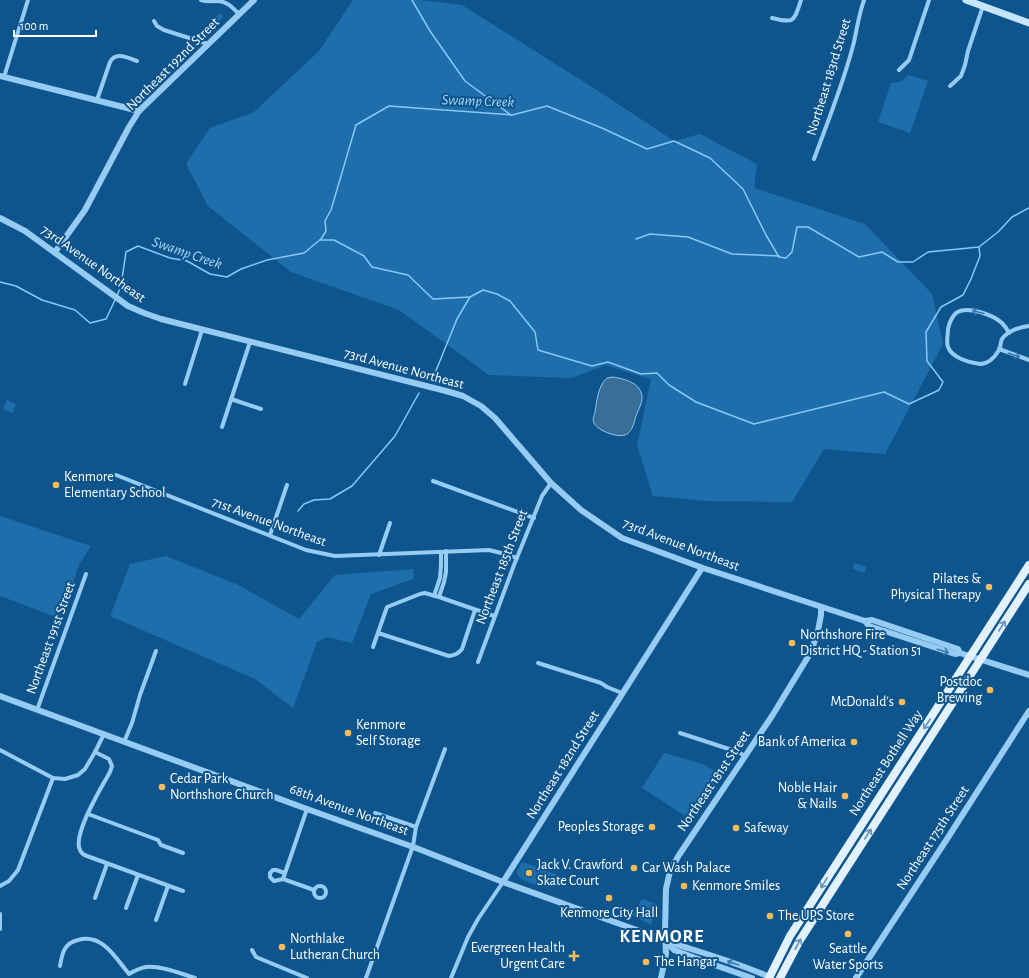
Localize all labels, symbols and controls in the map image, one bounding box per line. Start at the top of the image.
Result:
scale bar [14,12,96,38]
street label: Northeast 192nd Street [124,15,222,113]
street label: Northeast 183rd Street [805,16,854,137]
text: 100 m [20,20,48,32]
water label: Swamp Creek [441,92,515,110]
street label: 73rd Avenue Northeast [38,223,148,305]
water label: Swamp Creek [150,234,224,272]
one-way arrow [971,308,984,315]
street label: 73rd Avenue Northeast [342,346,466,392]
one-way arrow [1007,352,1020,359]
place label: Kenmore Elementary School [64,470,166,500]
marker: Kenmore Elementary School [51,480,61,490]
street label: 71st Avenue Northeast [210,495,329,549]
street label: Northeast 185th Street [474,507,530,626]
street label: 73rd Avenue Northeast [621,516,742,574]
place label: Pilates & Physical Therapy [890,572,981,602]
street label: Northeast 191st Street [24,580,78,696]
marker: Pilates & Physical Therapy [984,582,994,592]
one-way arrow [997,621,1006,632]
place label: Northshore Fire District HQ - Station 51 [800,628,922,658]
marker: Northshore Fire District HQ - Station 51 [787,638,797,648]
one-way arrow [937,647,949,655]
place label: Postdoc Brewing [937,675,983,705]
marker: Postdoc Brewing [985,685,995,695]
place label: McDonald's [831,695,894,709]
marker: McDonald's [897,697,907,707]
street label: Northeast 182nd Street [524,708,602,822]
street label: Northeast Bothell Way [847,708,925,818]
place label: Kenmore Self Storage [356,718,421,748]
one-way arrow [923,718,931,729]
marker: Kenmore Self Storage [343,728,353,738]
street label: Northeast 181st Street [675,728,753,834]
place label: Bank of America [758,735,847,749]
marker: Bank of America [849,737,859,747]
place label: Cedar Park Northshore Church [170,772,274,802]
place label: Noble Hair & Nails [778,781,837,811]
marker: Cedar Park Northshore Church [157,782,167,792]
street label: 68th Avenue Northeast [288,782,411,838]
street label: Northeast 175th Street [894,783,972,892]
marker: Noble Hair & Nails [840,791,850,801]
place label: Peoples Storage [558,820,644,834]
place label: Safeway [744,821,789,835]
marker: Peoples Storage [647,822,657,832]
marker: Safeway [731,823,741,833]
one-way arrow [864,829,872,840]
place label: Jack V. Crawford Skate Court [537,858,623,888]
place label: Car Wash Palace [642,861,731,875]
marker: Car Wash Palace [629,863,639,873]
marker: Jack V. Crawford Skate Court [524,868,534,878]
one-way arrow [820,877,828,889]
place label: Kenmore Smiles [692,879,780,893]
marker: Kenmore Smiles [679,881,689,891]
marker: Kenmore City Hall [604,893,614,903]
place label: Kenmore City Hall [560,906,658,920]
place label: The UPS Store [778,909,854,923]
marker: The UPS Store [765,911,775,921]
district label: KENMORE [620,928,704,946]
marker: Seattle Water Sports [843,929,853,939]
place label: Northlake Lutheran Church [290,932,380,962]
one-way arrow [795,938,802,950]
place label: Evergreen Health Urgent Care [471,941,565,971]
marker: Northlake Lutheran Church [277,942,287,952]
place label: Seattle Water Sports [813,942,883,972]
marker: Evergreen Health Urgent Care [568,950,580,962]
place label: The Hangar [654,955,718,969]
marker: The Hangar [641,957,651,967]
one-way arrow [727,959,739,967]

